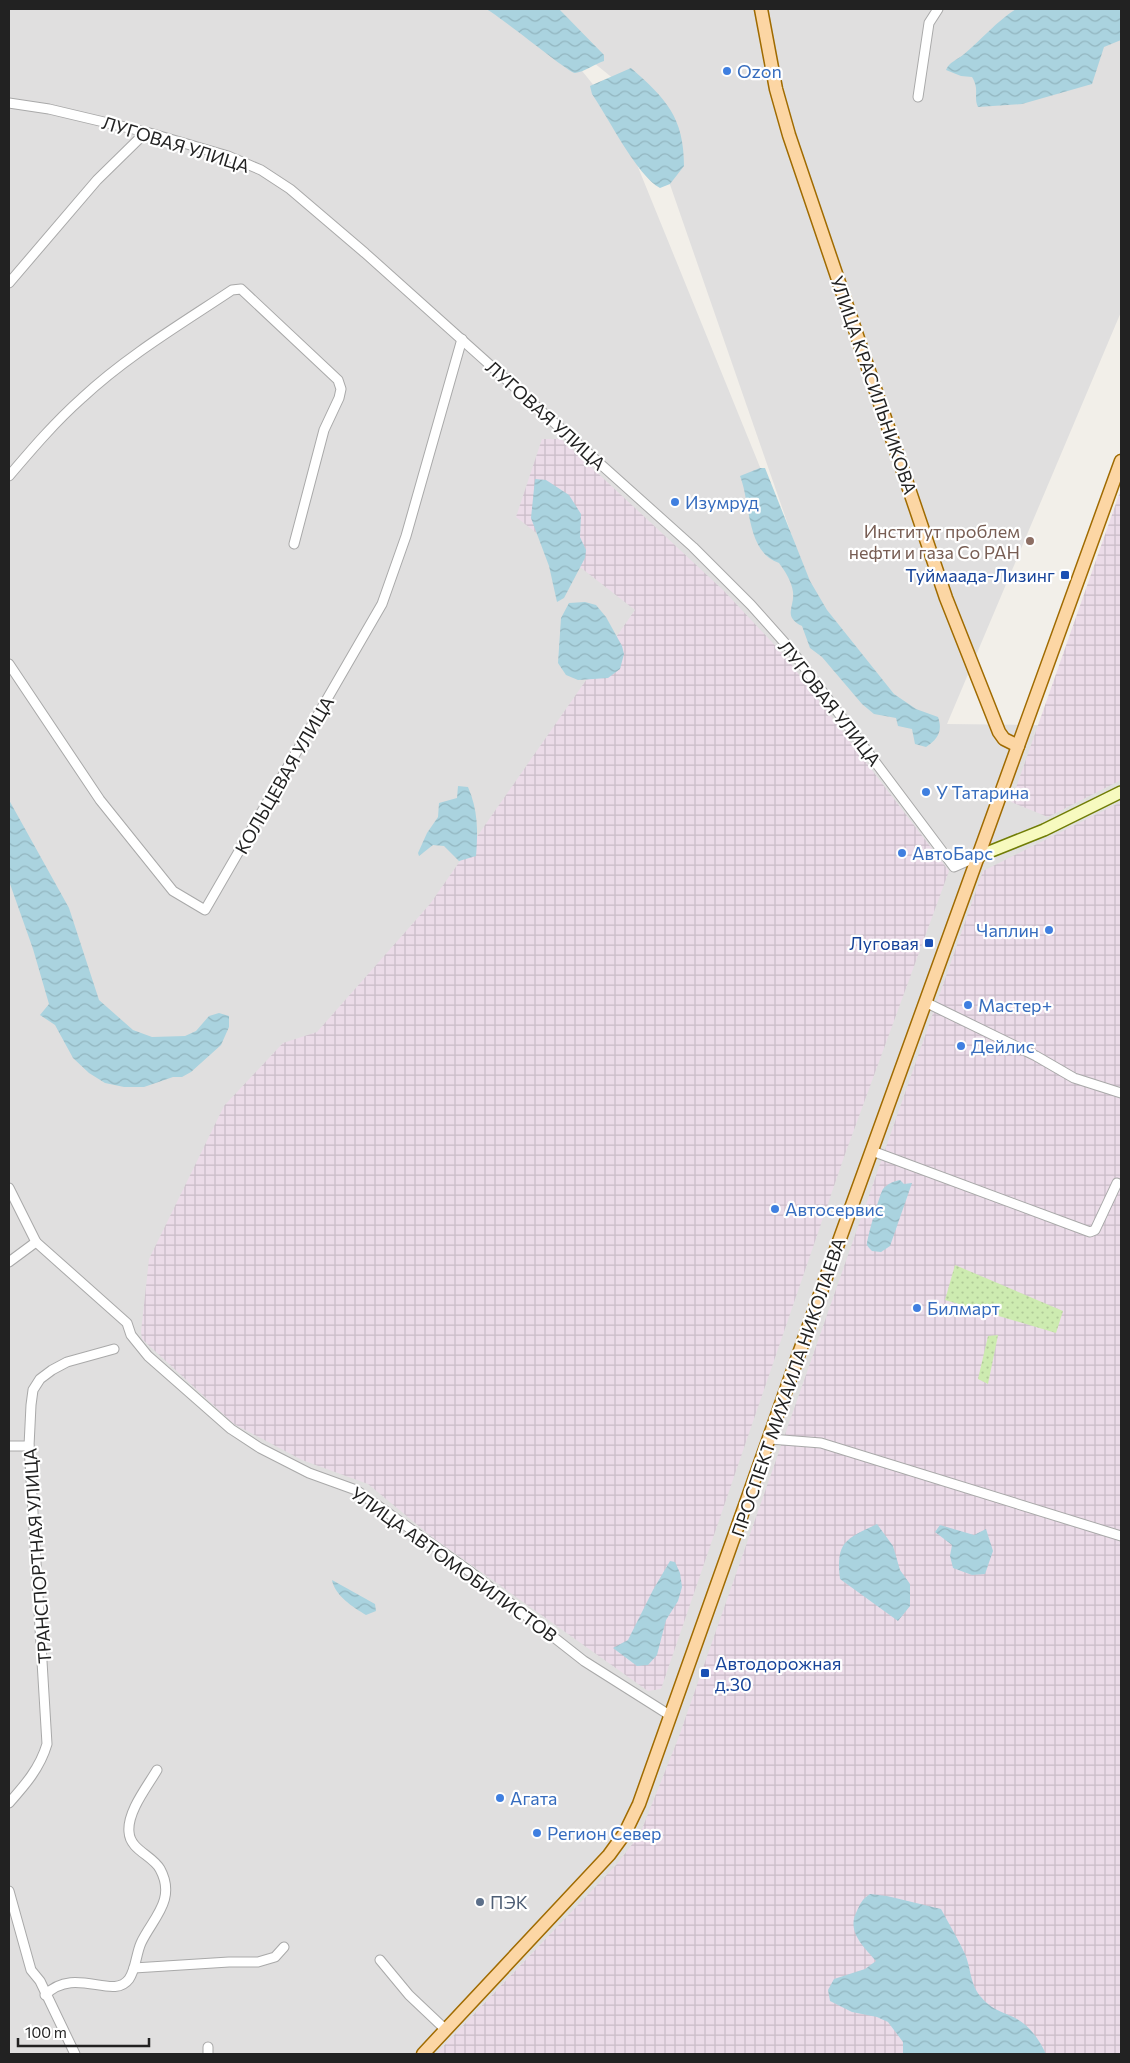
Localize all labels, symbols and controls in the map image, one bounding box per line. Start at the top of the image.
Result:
place label: Ozon [737,60,782,82]
marker: Ozon [721,65,733,77]
street label: ЛУГОВАЯ УЛИЦА [99,111,253,177]
street label: УЛИЦА КРАСИЛЬНИКОВА [826,273,922,497]
street label: ЛУГОВАЯ УЛИЦА [482,356,610,474]
place label: Изумруд [685,491,759,513]
marker: Изумруд [669,496,681,508]
place label: Институт проблем нефти и газа Со РАН [849,520,1020,563]
marker: Институт проблем нефти и газа Со РАН [1024,535,1036,547]
place label: Туймаада-Лизинг [905,564,1055,586]
marker: Туймаада-Лизинг [1059,569,1071,581]
street label: ЛУГОВАЯ УЛИЦА [774,636,886,770]
street label: КОЛЬЦЕВАЯ УЛИЦА [230,692,338,858]
place label: У Татарина [936,781,1029,803]
marker: У Татарина [920,786,932,798]
place label: АвтоБарс [912,842,993,864]
marker: АвтоБарс [896,847,908,859]
place label: Чаплин [976,919,1039,941]
marker: Чаплин [1043,924,1055,936]
place label: Луговая [849,932,919,954]
marker: Луговая [923,937,935,949]
place label: Мастер+ [978,994,1052,1016]
marker: Мастер+ [962,999,974,1011]
place label: Дейлис [971,1035,1035,1057]
marker: Дейлис [955,1040,967,1052]
place label: Автосервис [785,1198,884,1220]
marker: Автосервис [769,1203,781,1215]
street label: ПРОСПЕКТ МИХАИЛА НИКОЛАЕВА [726,1235,850,1539]
place label: Билмарт [927,1297,1001,1319]
marker: Билмарт [911,1302,923,1314]
street label: ТРАНСПОРТНАЯ УЛИЦА [18,1447,56,1665]
street label: УЛИЦА АВТОМОБИЛИСТОВ [347,1482,561,1646]
place label: Автодорожная д.30 [715,1652,841,1695]
marker: Автодорожная д.30 [699,1667,711,1679]
place label: Агата [510,1787,557,1809]
marker: Агата [494,1792,506,1804]
place label: Регион Север [547,1822,662,1844]
marker: Регион Север [531,1827,543,1839]
place label: ПЭК [490,1891,528,1913]
marker: ПЭК [474,1896,486,1908]
scale bar [18,2016,149,2048]
text: 100 m [25,2023,67,2041]

